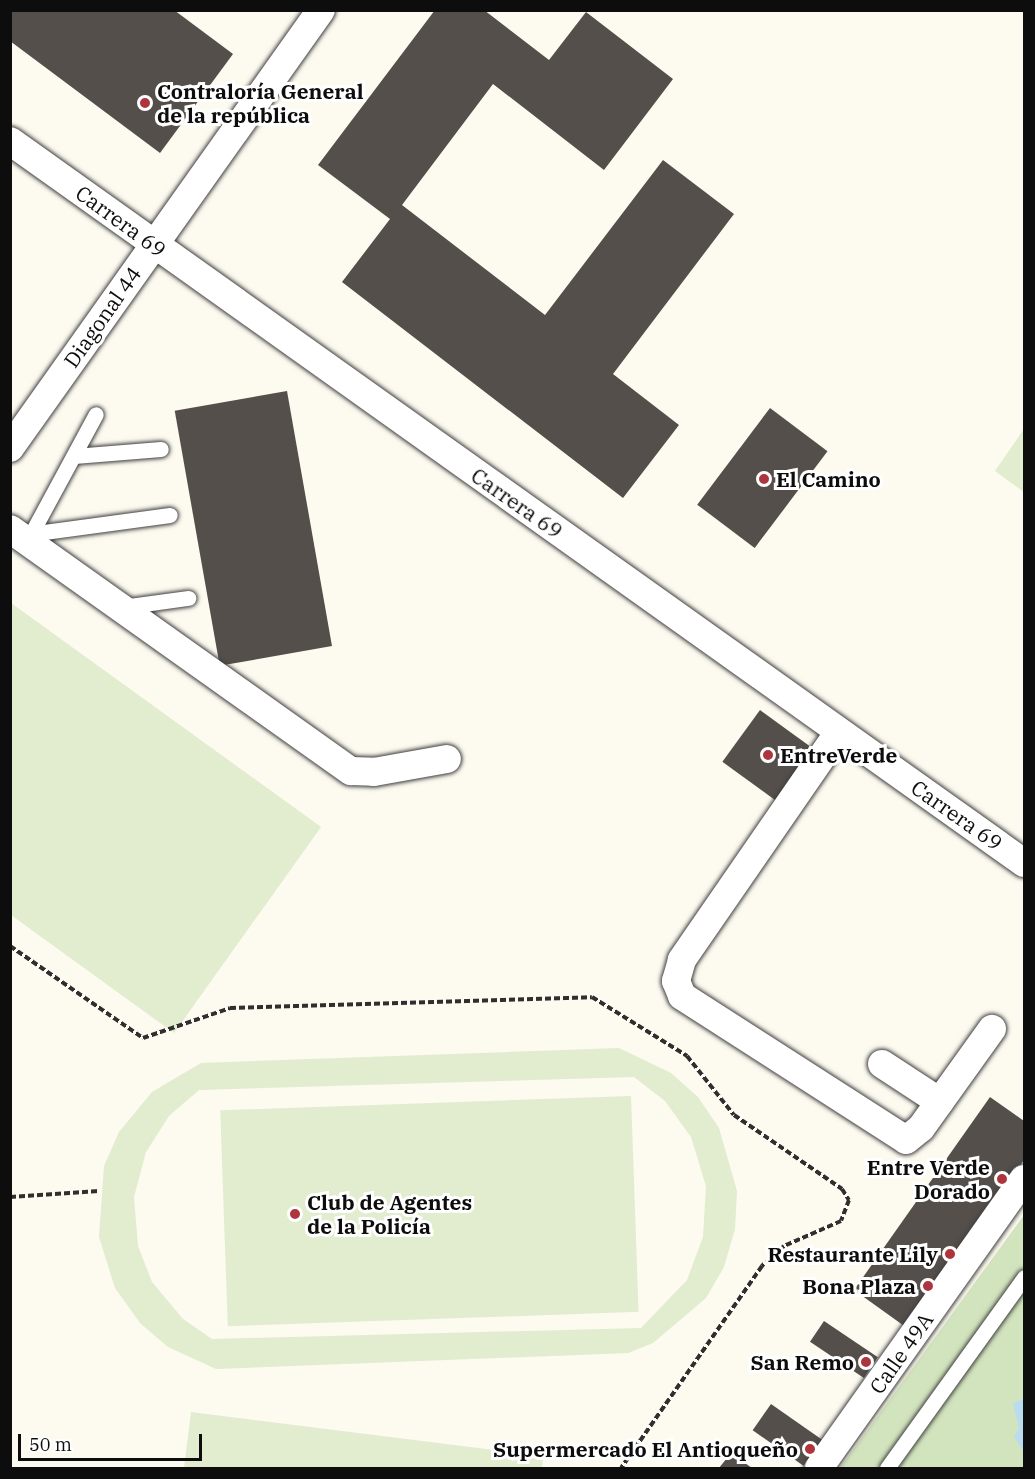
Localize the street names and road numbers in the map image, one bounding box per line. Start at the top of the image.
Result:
street label: Carrera 69 [71,180,171,262]
street label: Diagonal 44 [58,262,146,372]
street label: Carrera 69 [467,462,567,544]
street label: Carrera 69 [907,774,1007,856]
street label: Calle 49A [864,1308,938,1398]

